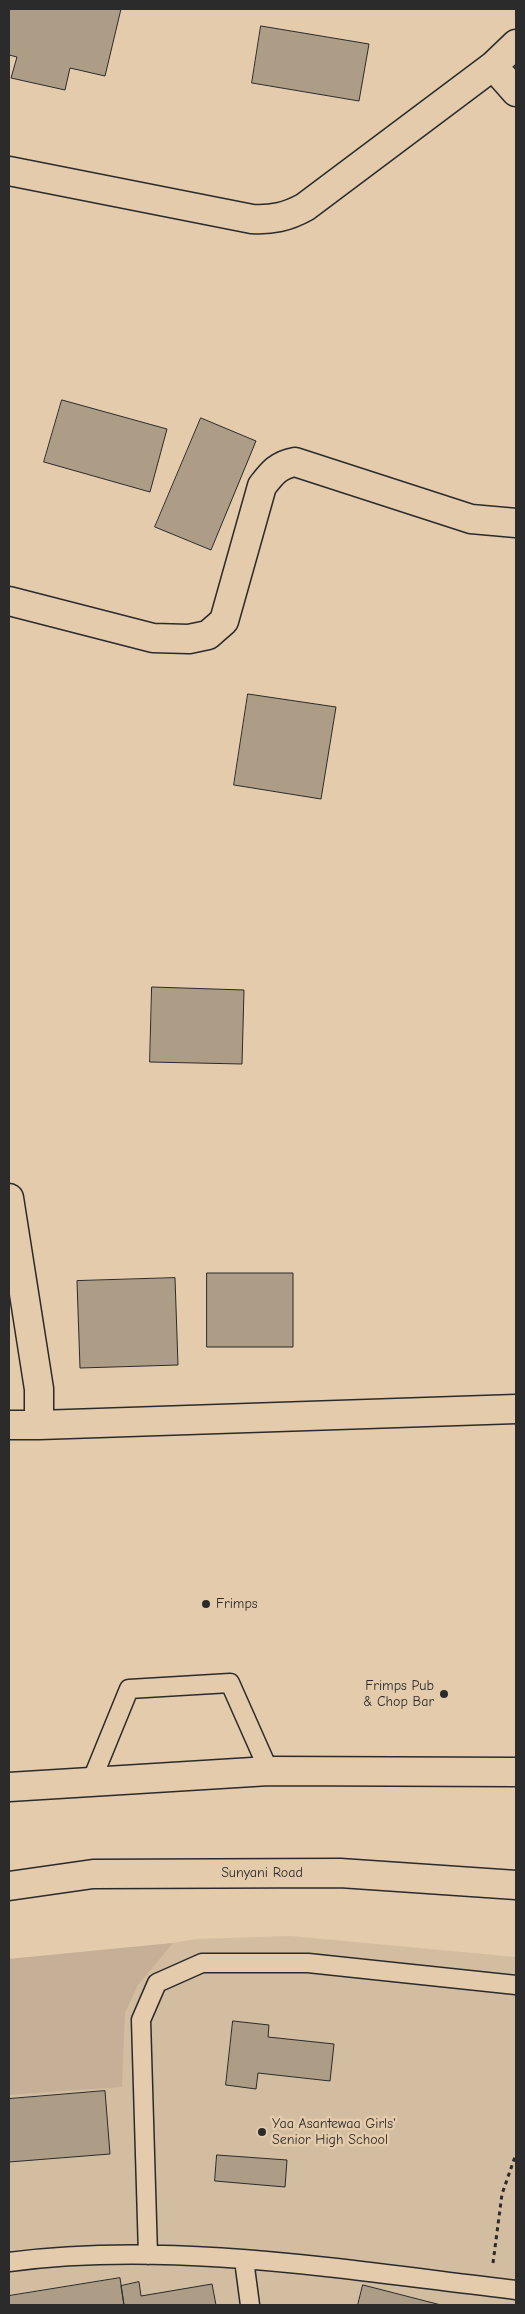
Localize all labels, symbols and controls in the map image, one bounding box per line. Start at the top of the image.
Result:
place label: Frimps [216,1596,258,1612]
marker: Frimps [200,1598,212,1610]
place label: Frimps Pub & Chop Bar [363,1678,434,1710]
marker: Frimps Pub & Chop Bar [438,1688,450,1700]
street label: Sunyani Road [221,1865,303,1881]
place label: Yaa Asantewaa Girls' Senior High School [272,2116,396,2148]
marker: Yaa Asantewaa Girls' Senior High School [256,2126,268,2138]

